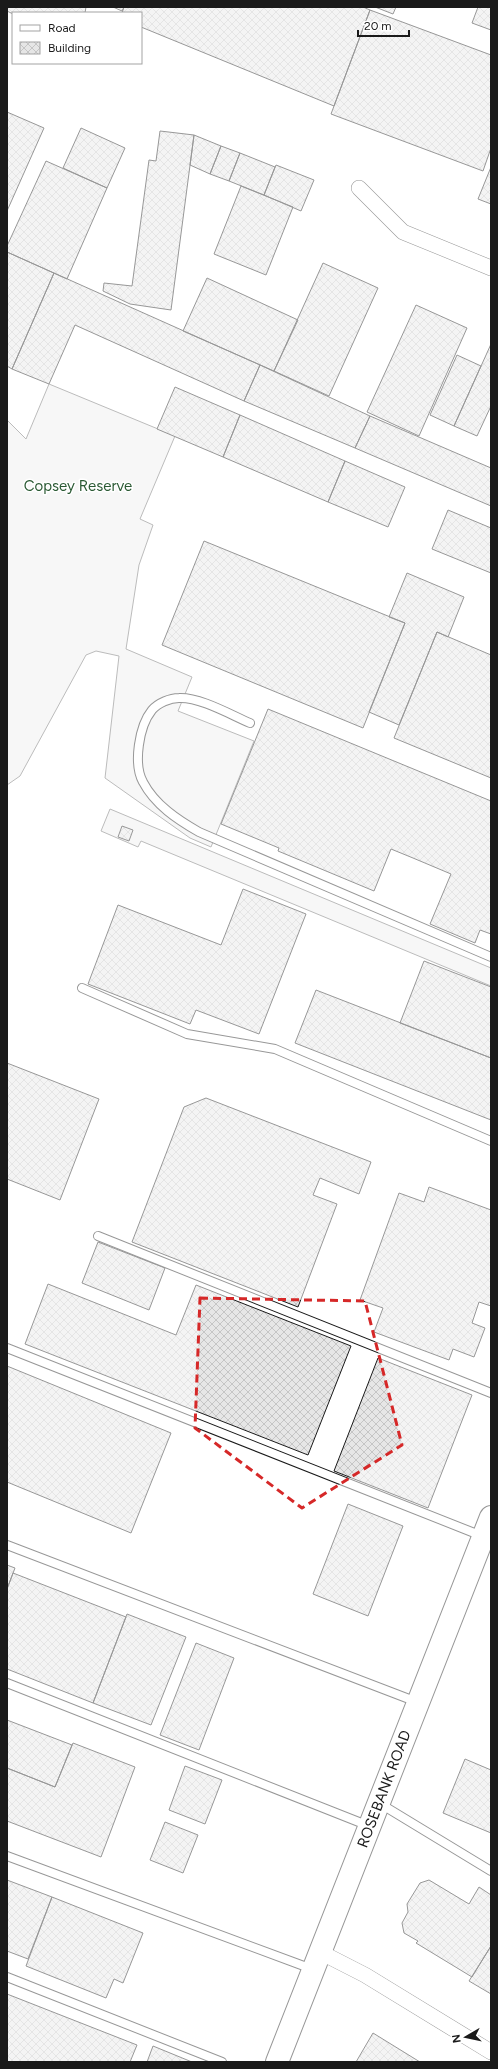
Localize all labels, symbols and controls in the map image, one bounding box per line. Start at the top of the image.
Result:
legend [12,12,142,64]
scale bar [358,12,409,38]
text: 20 m [364,19,392,33]
text: Road [48,21,76,35]
text: Building [48,41,91,55]
park label: Copsey Reserve [24,477,132,495]
street label: ROSEBANK ROAD [353,1728,415,1850]
north arrow [446,2017,486,2057]
text: N [450,2033,464,2044]

